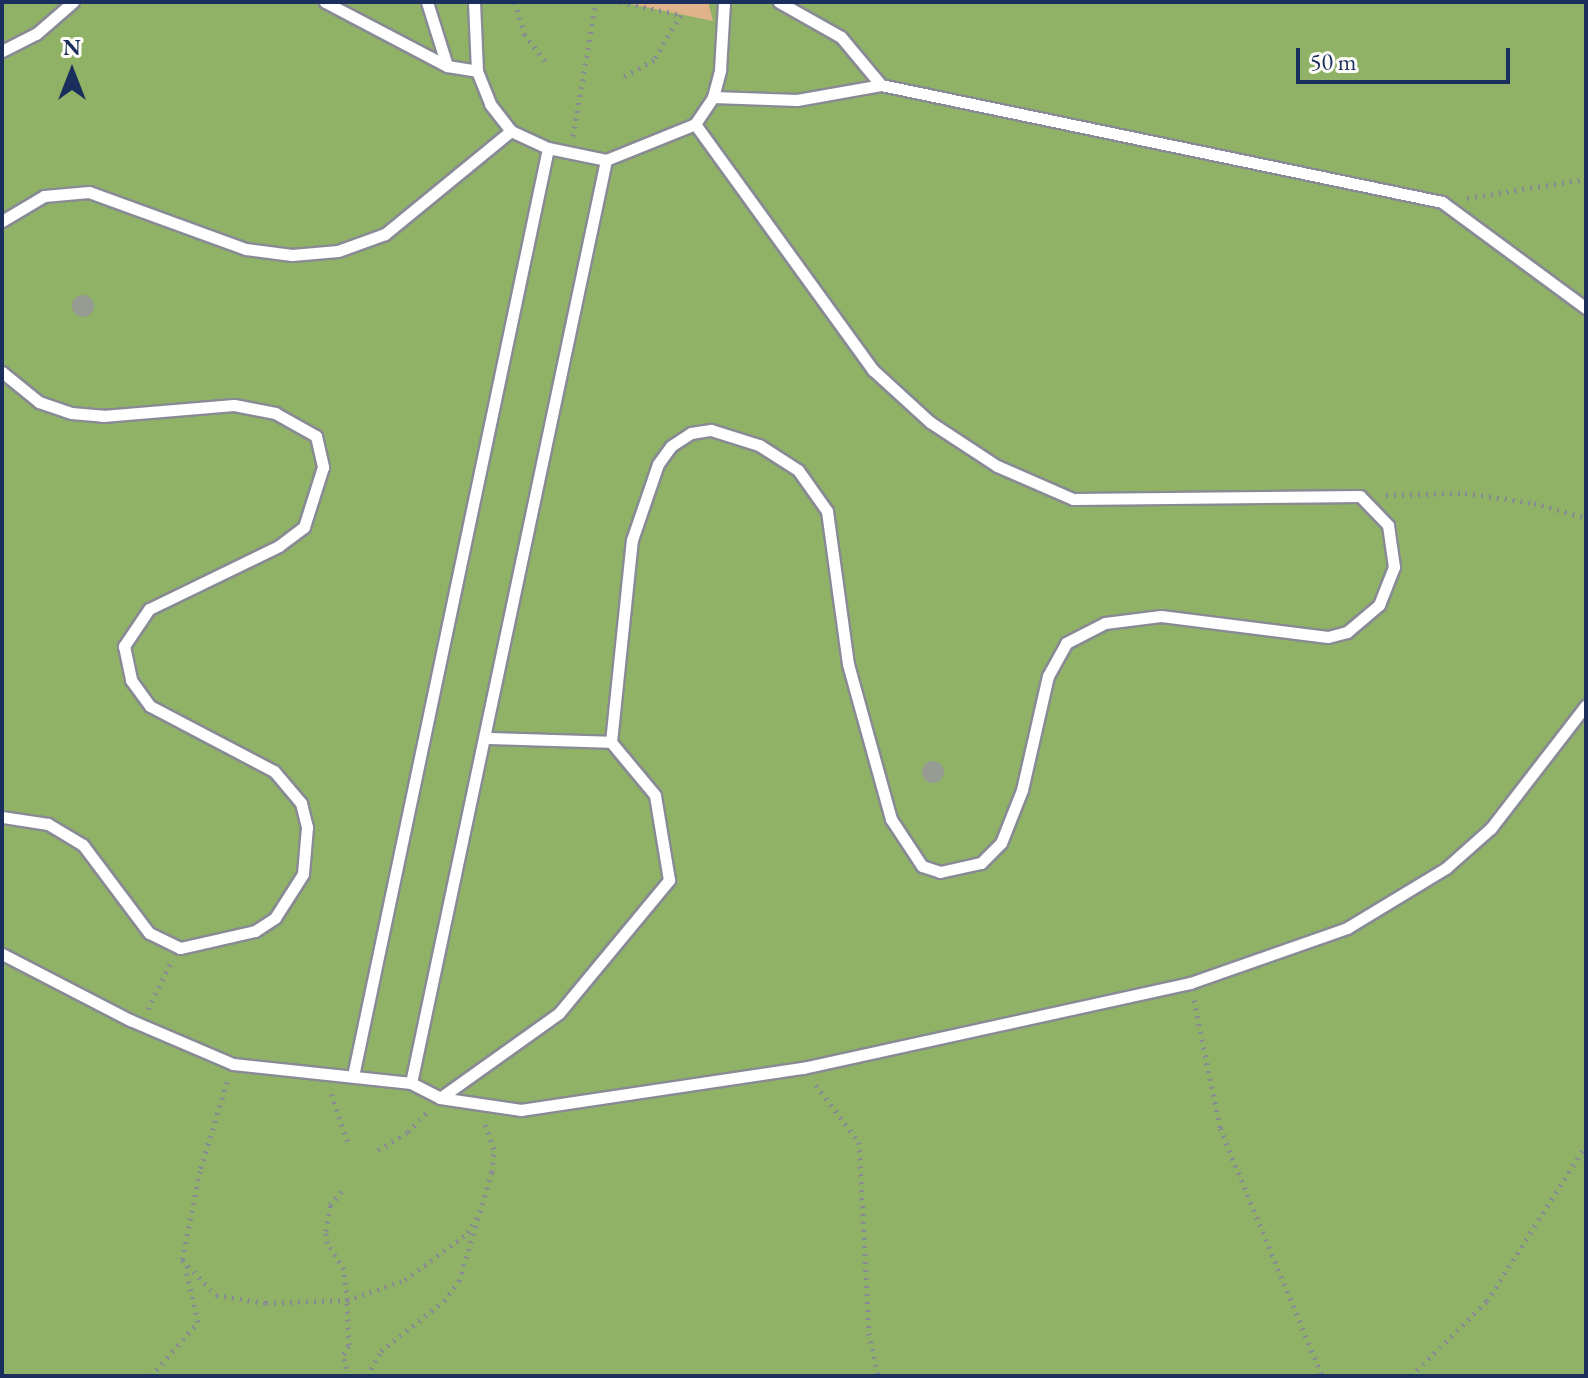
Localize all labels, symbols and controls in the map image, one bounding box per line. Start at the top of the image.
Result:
north arrow [32,32,112,112]
scale bar [1300,32,1514,82]
text: N [63,33,81,62]
text: 50 m [1310,46,1357,77]

